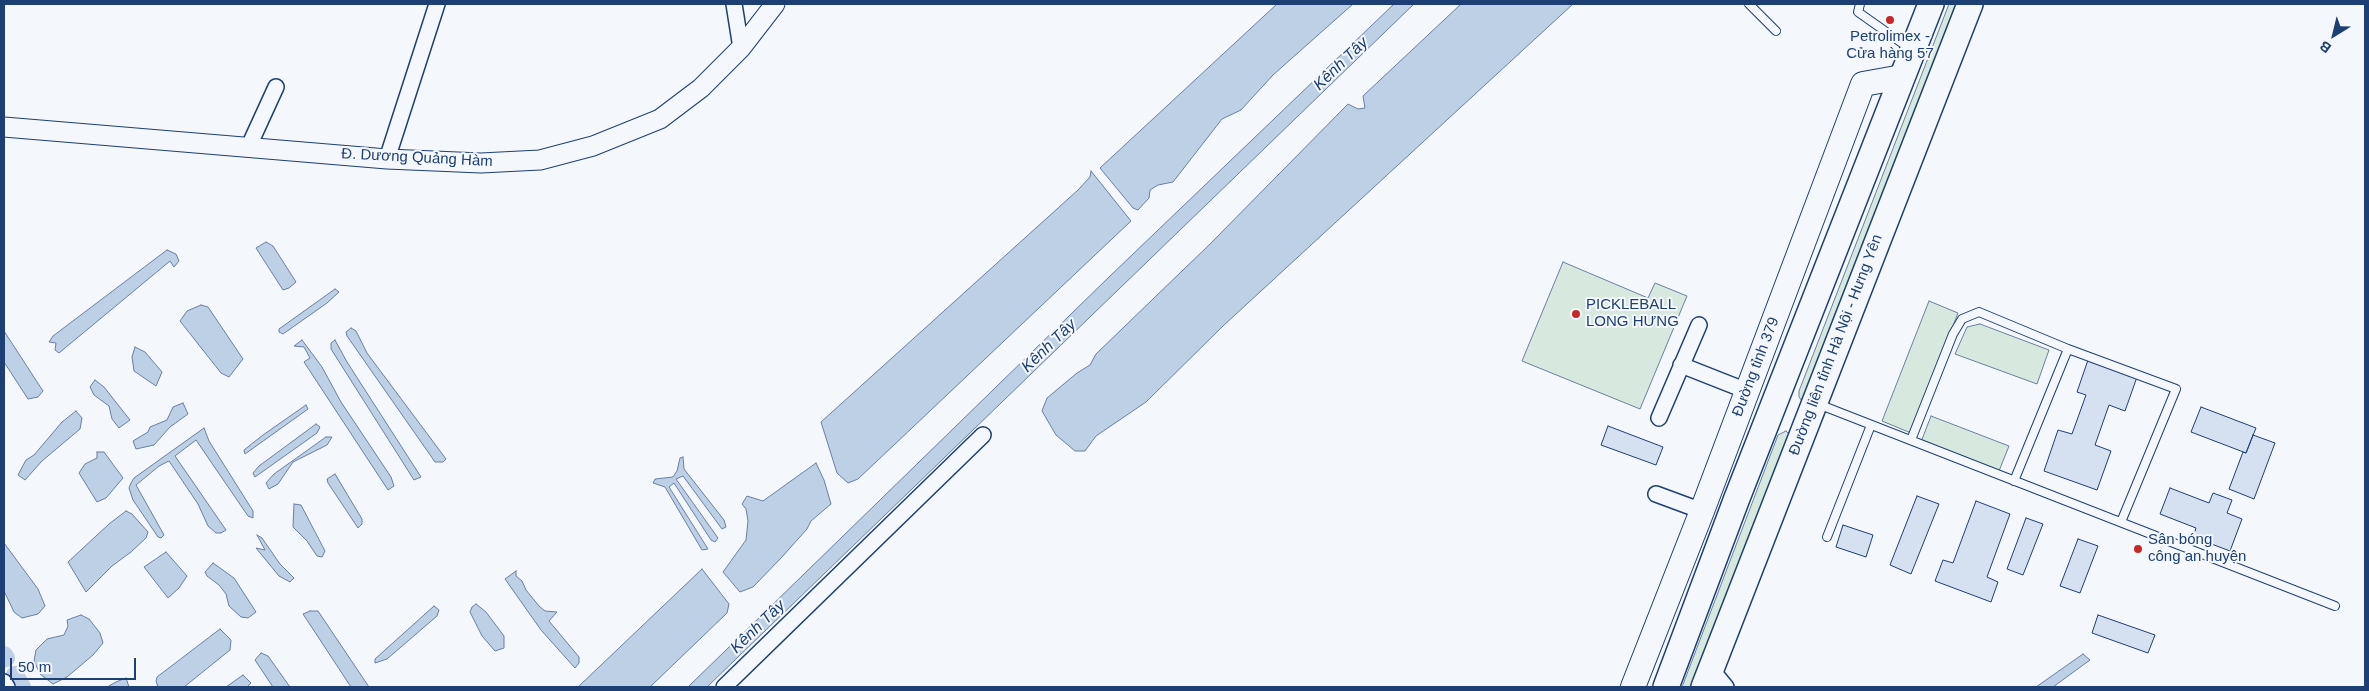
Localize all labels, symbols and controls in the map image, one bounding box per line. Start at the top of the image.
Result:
north arrow [2309,10,2359,60]
marker: Petrolimex - Cửa hàng 57 [1884,14,1896,26]
place label: Petrolimex - Cửa hàng 57 [1846,28,1934,63]
water label: Kênh Tây [1310,33,1372,95]
text: B [2316,38,2334,57]
street label: Đ. Dương Quảng Hàm [341,145,493,171]
street label: Đường liên tỉnh Hà Nội - Hưng Yên [1785,232,1887,458]
place label: PICKLEBALL LONG HƯNG [1586,296,1679,331]
marker: PICKLEBALL LONG HƯNG [1570,308,1582,320]
water label: Kênh Tây [1018,315,1080,377]
street label: Đường tỉnh 379 [1729,315,1783,419]
place label: Sân bóng công an huyện [2148,531,2246,566]
marker: Sân bóng công an huyện [2132,543,2144,555]
water label: Kênh Tây [727,596,789,658]
scale bar [12,648,139,680]
text: 50 m [18,658,51,675]

